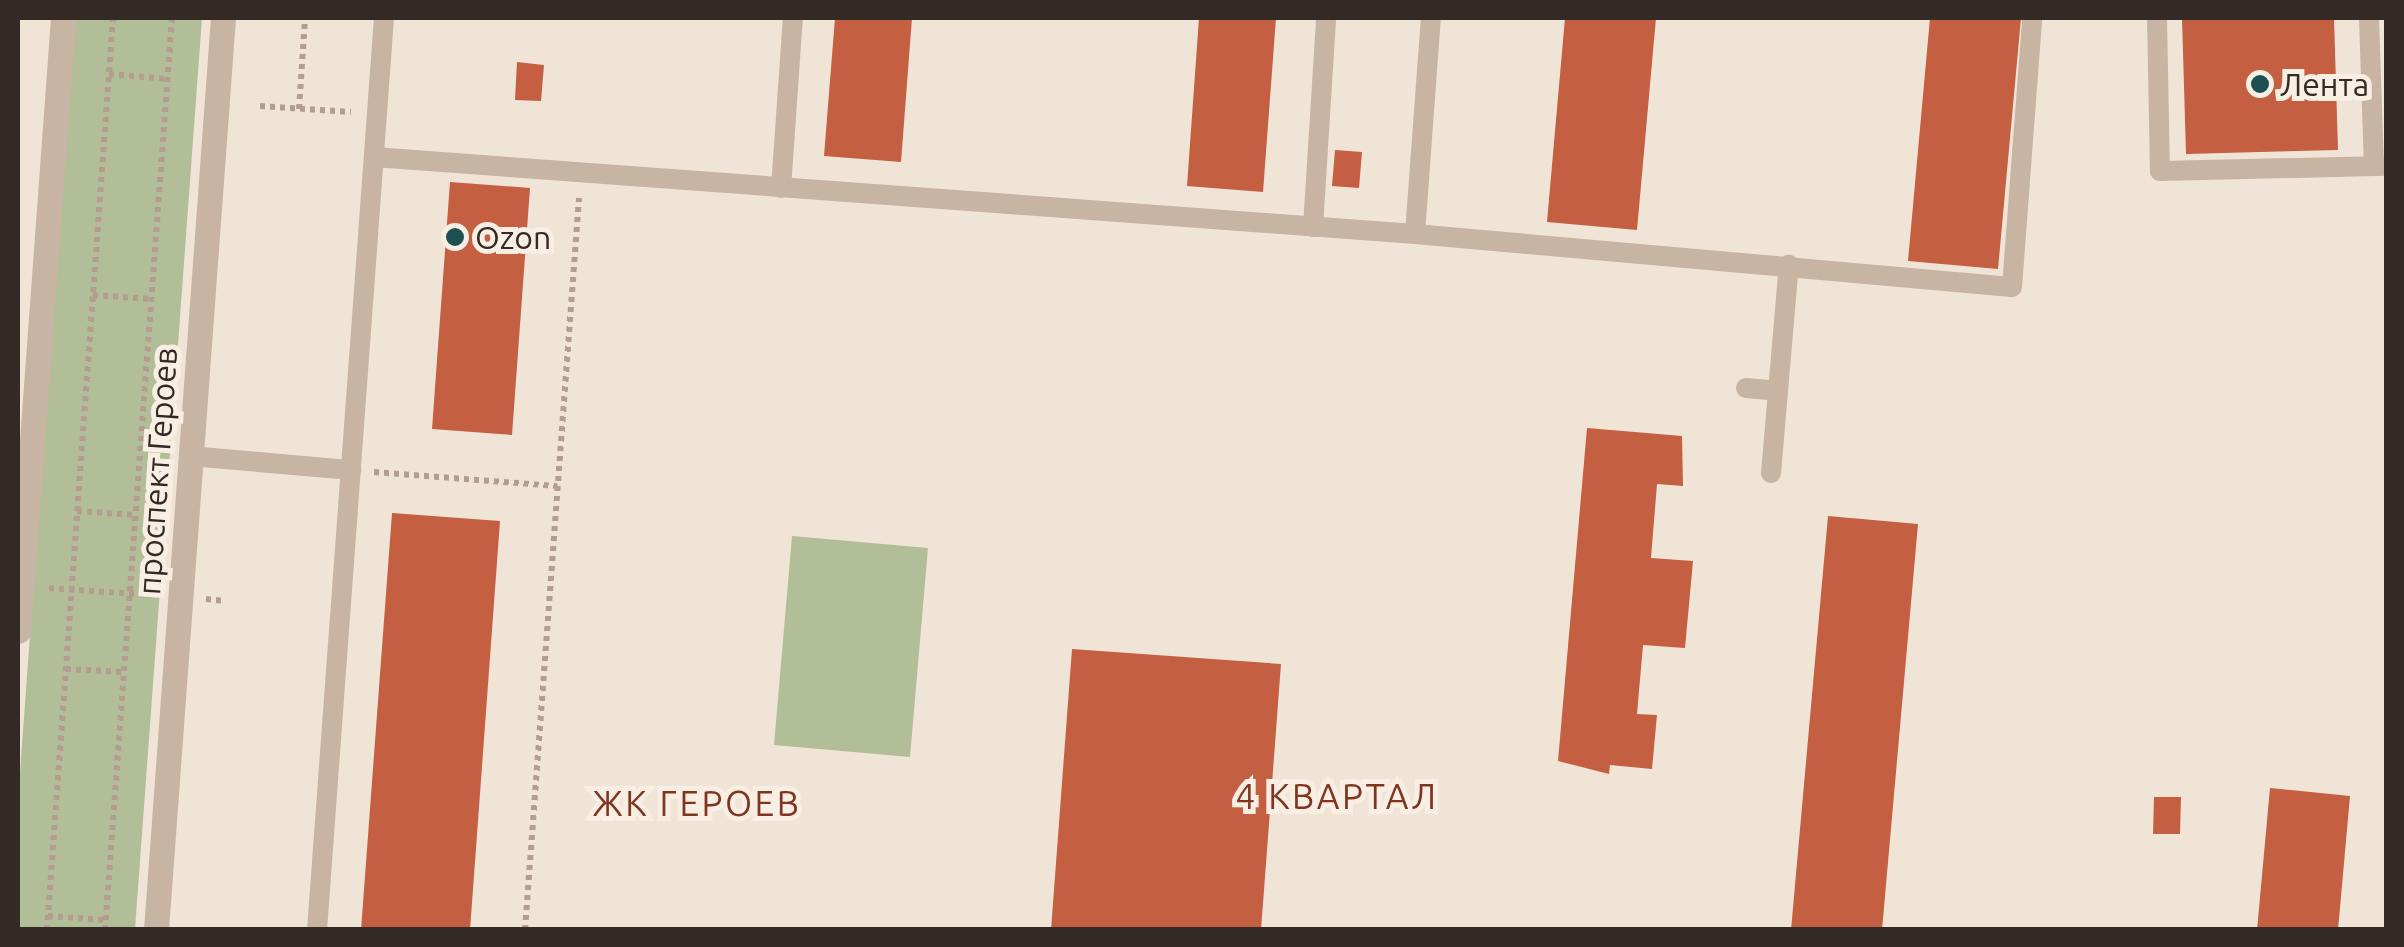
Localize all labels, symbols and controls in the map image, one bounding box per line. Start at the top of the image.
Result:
place label: Лента [2280,65,2369,103]
marker: Лента [2249,73,2271,95]
place label: Ozon [475,218,551,256]
marker: Ozon [444,226,466,248]
street label: проспект Героев [129,346,185,596]
district label: 4 КВАРТАЛ [1236,775,1438,817]
district label: ЖК ГЕРОЕВ [593,782,801,824]

